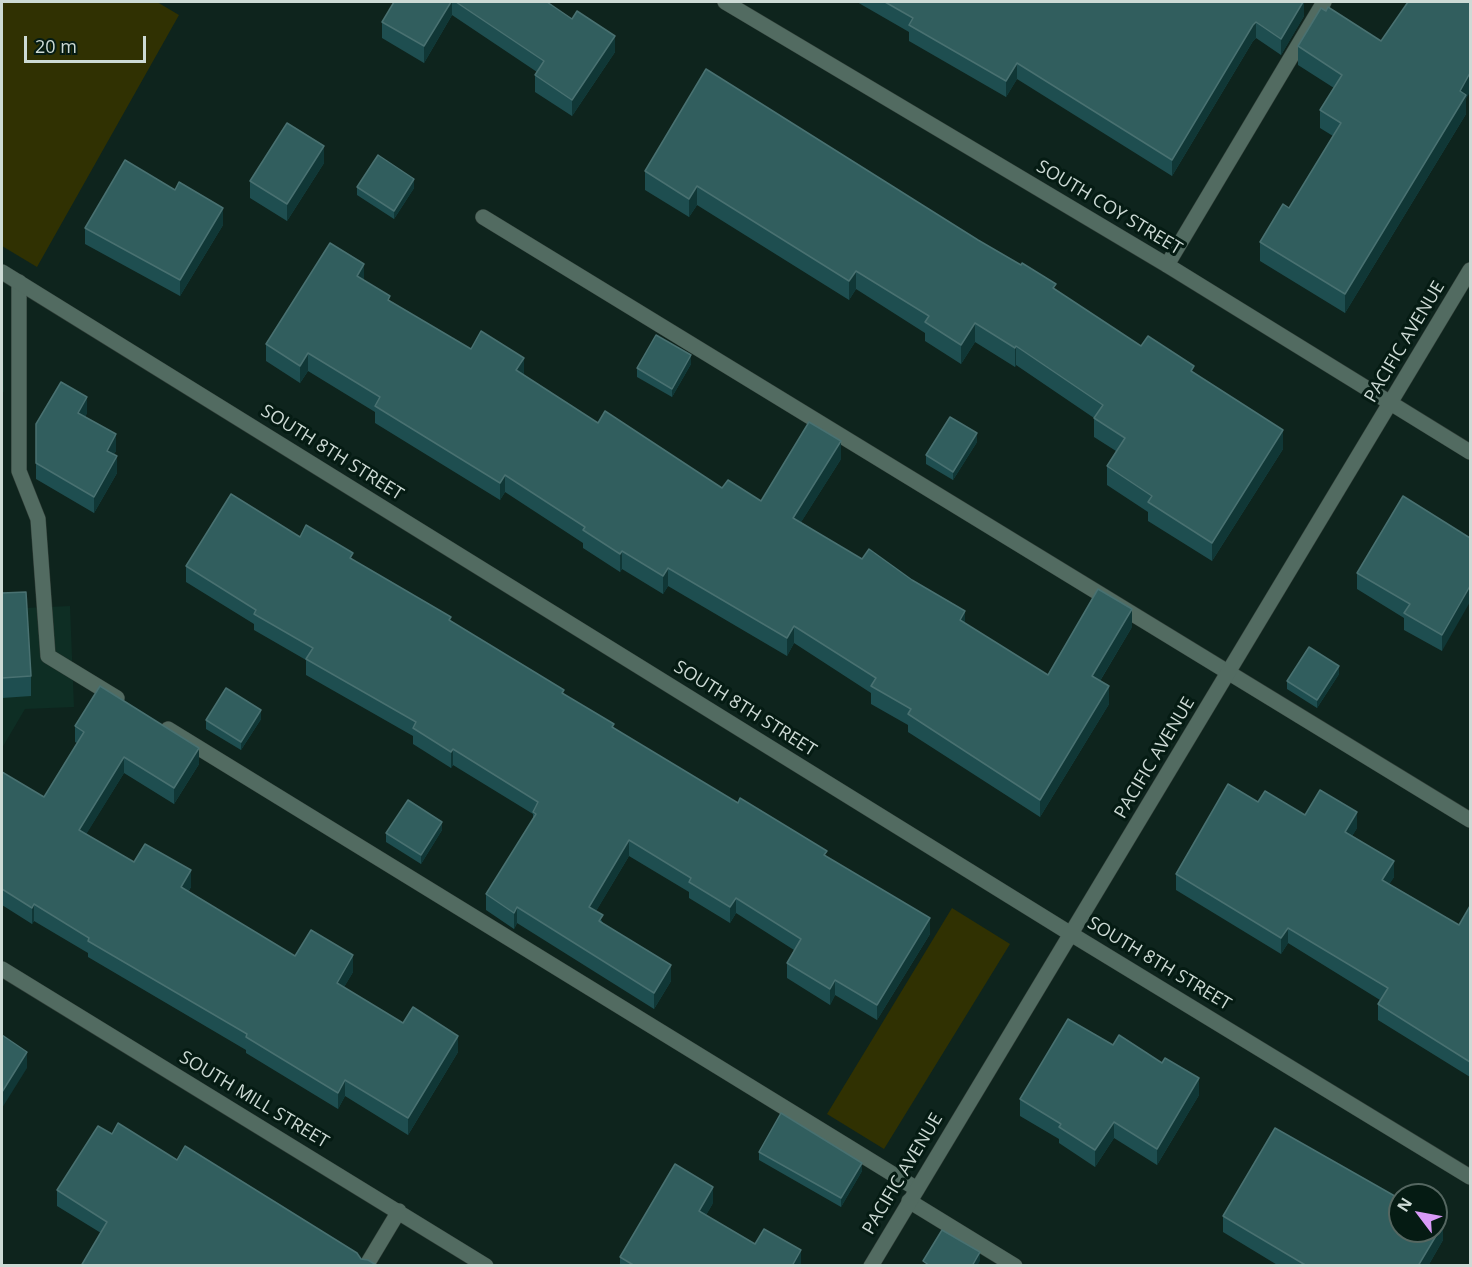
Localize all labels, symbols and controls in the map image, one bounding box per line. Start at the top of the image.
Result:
scale bar [27,24,148,62]
text: 20 m [35,34,77,58]
street label: SOUTH COY STREET [1032,156,1186,260]
street label: PACIFIC AVENUE [1360,277,1450,407]
street label: SOUTH 8TH STREET [257,400,407,506]
street label: SOUTH 8TH STREET [670,656,820,762]
street label: PACIFIC AVENUE [1110,693,1200,823]
street label: SOUTH 8TH STREET [1083,913,1235,1015]
street label: SOUTH MILL STREET [175,1047,333,1153]
street label: PACIFIC AVENUE [858,1109,948,1239]
north arrow [1388,1183,1448,1243]
text: N [1392,1193,1417,1216]

